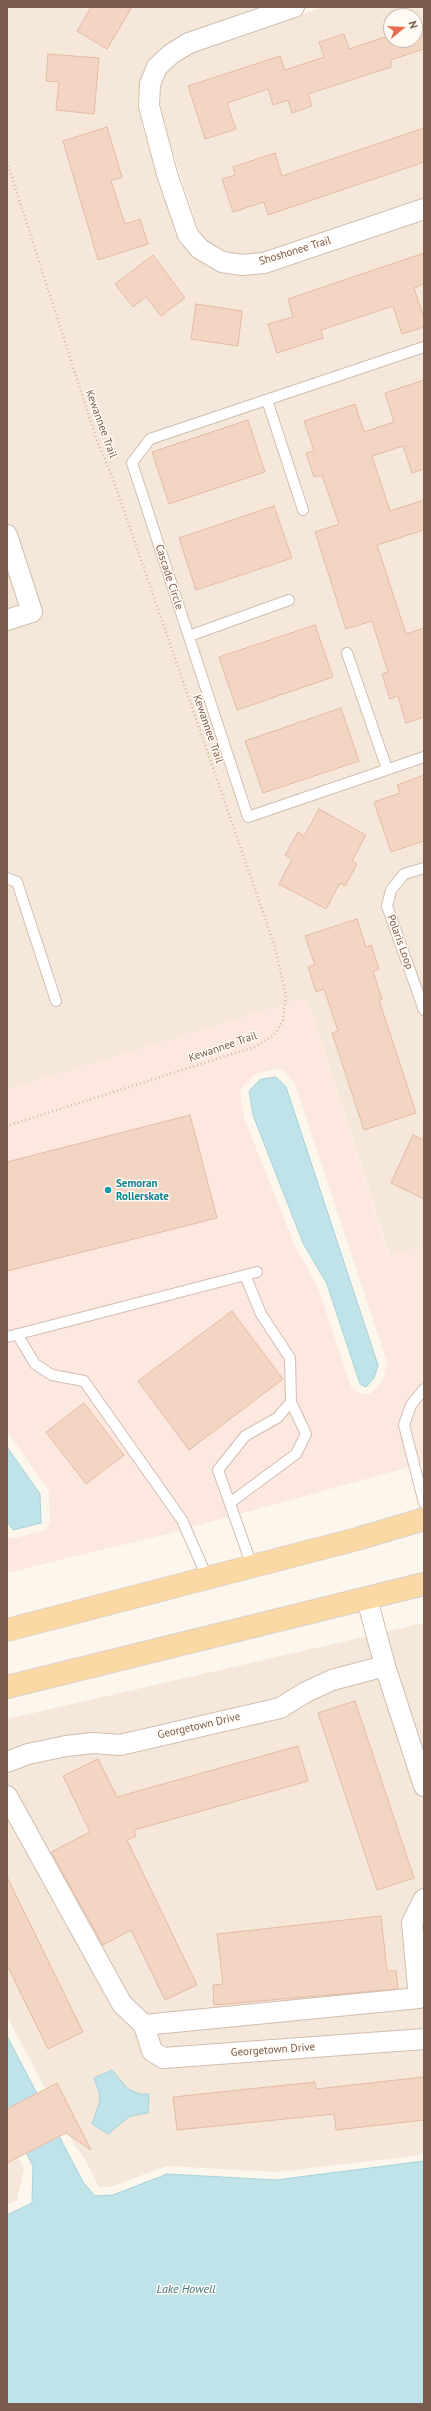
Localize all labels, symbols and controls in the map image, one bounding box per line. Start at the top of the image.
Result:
north arrow [383,8,423,48]
text: N [406,19,421,30]
street label: Shoshonee Trail [257,234,333,268]
street label: Kewannee Trail [83,388,119,460]
street label: Cascade Circle [152,543,186,611]
street label: Kewannee Trail [190,693,226,765]
street label: Polaris Loop [384,913,416,971]
street label: Kewannee Trail [187,1029,259,1065]
place label: Semoran Rollerskate [116,1177,169,1203]
marker: Semoran Rollerskate [103,1185,113,1195]
street label: Georgetown Drive [156,1710,242,1742]
street label: Georgetown Drive [230,2040,316,2060]
water label: Lake Howell [156,2283,216,2297]

